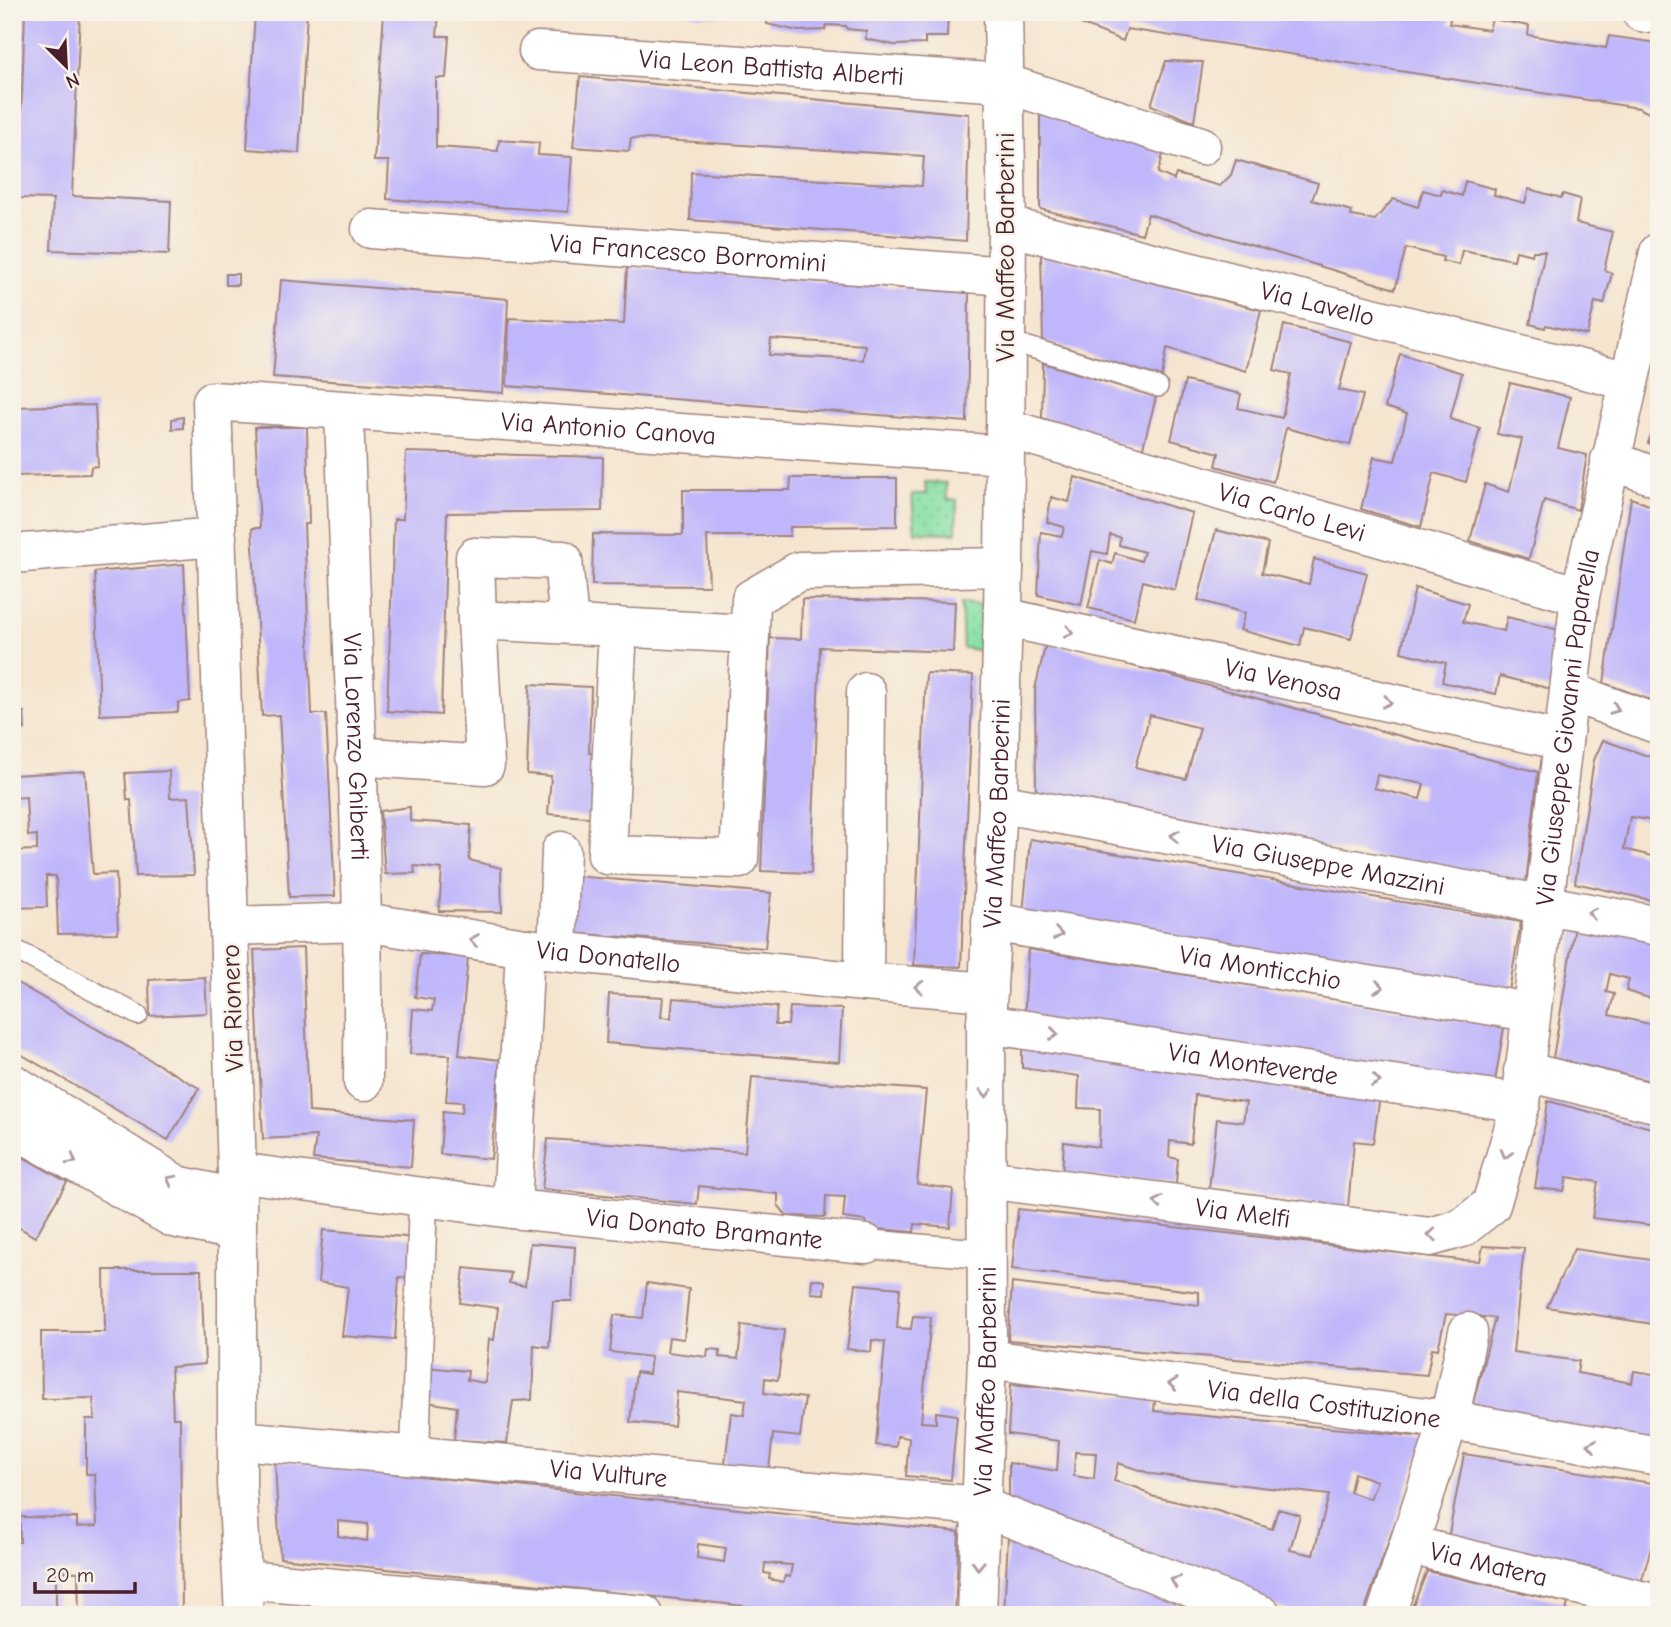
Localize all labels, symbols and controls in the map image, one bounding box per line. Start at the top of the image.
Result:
north arrow [32,32,102,102]
street label: Via Leon Battista Alberti [638,44,905,92]
text: N [62,68,83,93]
street label: Via Maffeo Barberini [991,132,1021,362]
street label: Via Francesco Borromini [549,228,828,279]
street label: Via Lavello [1257,276,1377,333]
street label: Via Antonio Canova [500,407,717,451]
street label: Via Carlo Levi [1214,477,1369,549]
street label: Via Giuseppe Giovanni Paparella [1530,546,1606,907]
one-way arrow [1063,623,1075,638]
street label: Via Lorenzo Ghiberti [336,632,375,861]
street label: Via Venosa [1221,652,1345,708]
one-way arrow [1381,694,1393,709]
street label: Via Maffeo Barberini [977,698,1017,929]
one-way arrow [1608,700,1620,714]
one-way arrow [1169,829,1181,844]
street label: Via Giuseppe Mazzini [1209,829,1447,902]
one-way arrow [1586,907,1598,922]
one-way arrow [1052,926,1064,941]
one-way arrow [468,933,480,948]
street label: Via Donatello [535,935,682,980]
street label: Via Monticchio [1177,940,1343,996]
street label: Via Rionero [216,943,250,1073]
one-way arrow [914,979,925,994]
one-way arrow [1373,979,1385,994]
one-way arrow [1048,1026,1060,1041]
street label: Via Monteverde [1166,1037,1340,1092]
one-way arrow [1370,1074,1382,1089]
one-way arrow [978,1088,994,1098]
one-way arrow [1499,1148,1514,1160]
one-way arrow [64,1152,77,1165]
one-way arrow [166,1175,178,1188]
street label: Via Melfi [1193,1192,1292,1235]
one-way arrow [1152,1194,1164,1209]
street label: Via Donato Bramante [585,1202,824,1256]
one-way arrow [1426,1227,1438,1242]
street label: Via Maffeo Barberini [968,1266,1003,1497]
street label: Via della Costituzione [1205,1374,1442,1435]
one-way arrow [1167,1376,1178,1391]
one-way arrow [1586,1438,1597,1453]
street label: Via Vulture [548,1454,668,1494]
street label: Via Matera [1427,1536,1550,1593]
scale bar [35,1550,135,1594]
one-way arrow [971,1560,986,1571]
text: 20 m [46,1563,94,1587]
one-way arrow [1170,1576,1182,1590]

